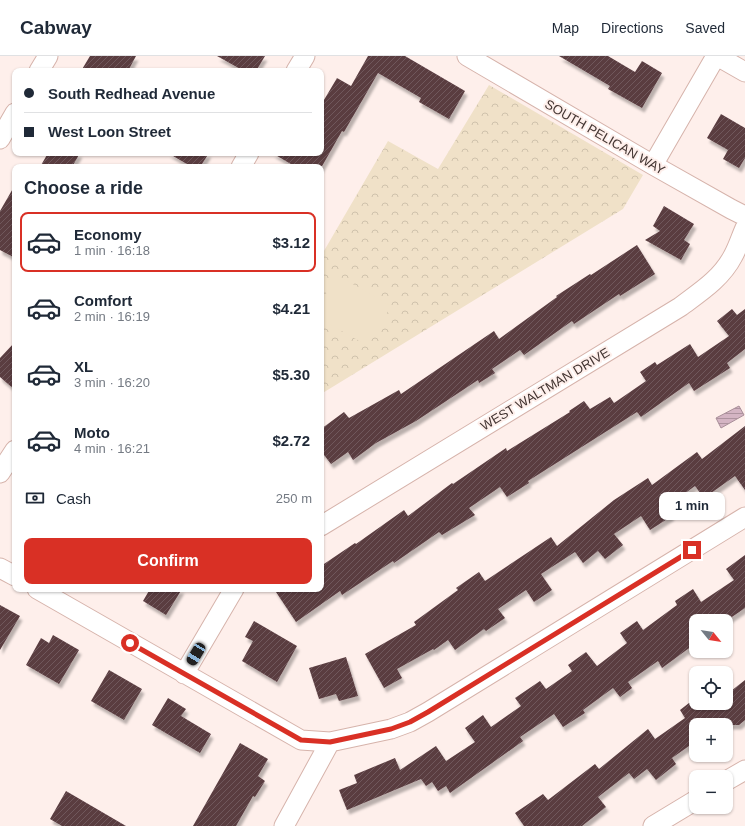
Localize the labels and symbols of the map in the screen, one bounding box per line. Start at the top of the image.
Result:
street label: SOUTH PELICAN WAY [542,96,668,178]
street label: WEST WALTMAN DRIVE [478,344,612,433]
callout: 1 min [659,492,725,520]
route end [683,541,701,559]
north arrow [689,614,733,658]
route start [121,634,139,652]
car [185,641,207,667]

